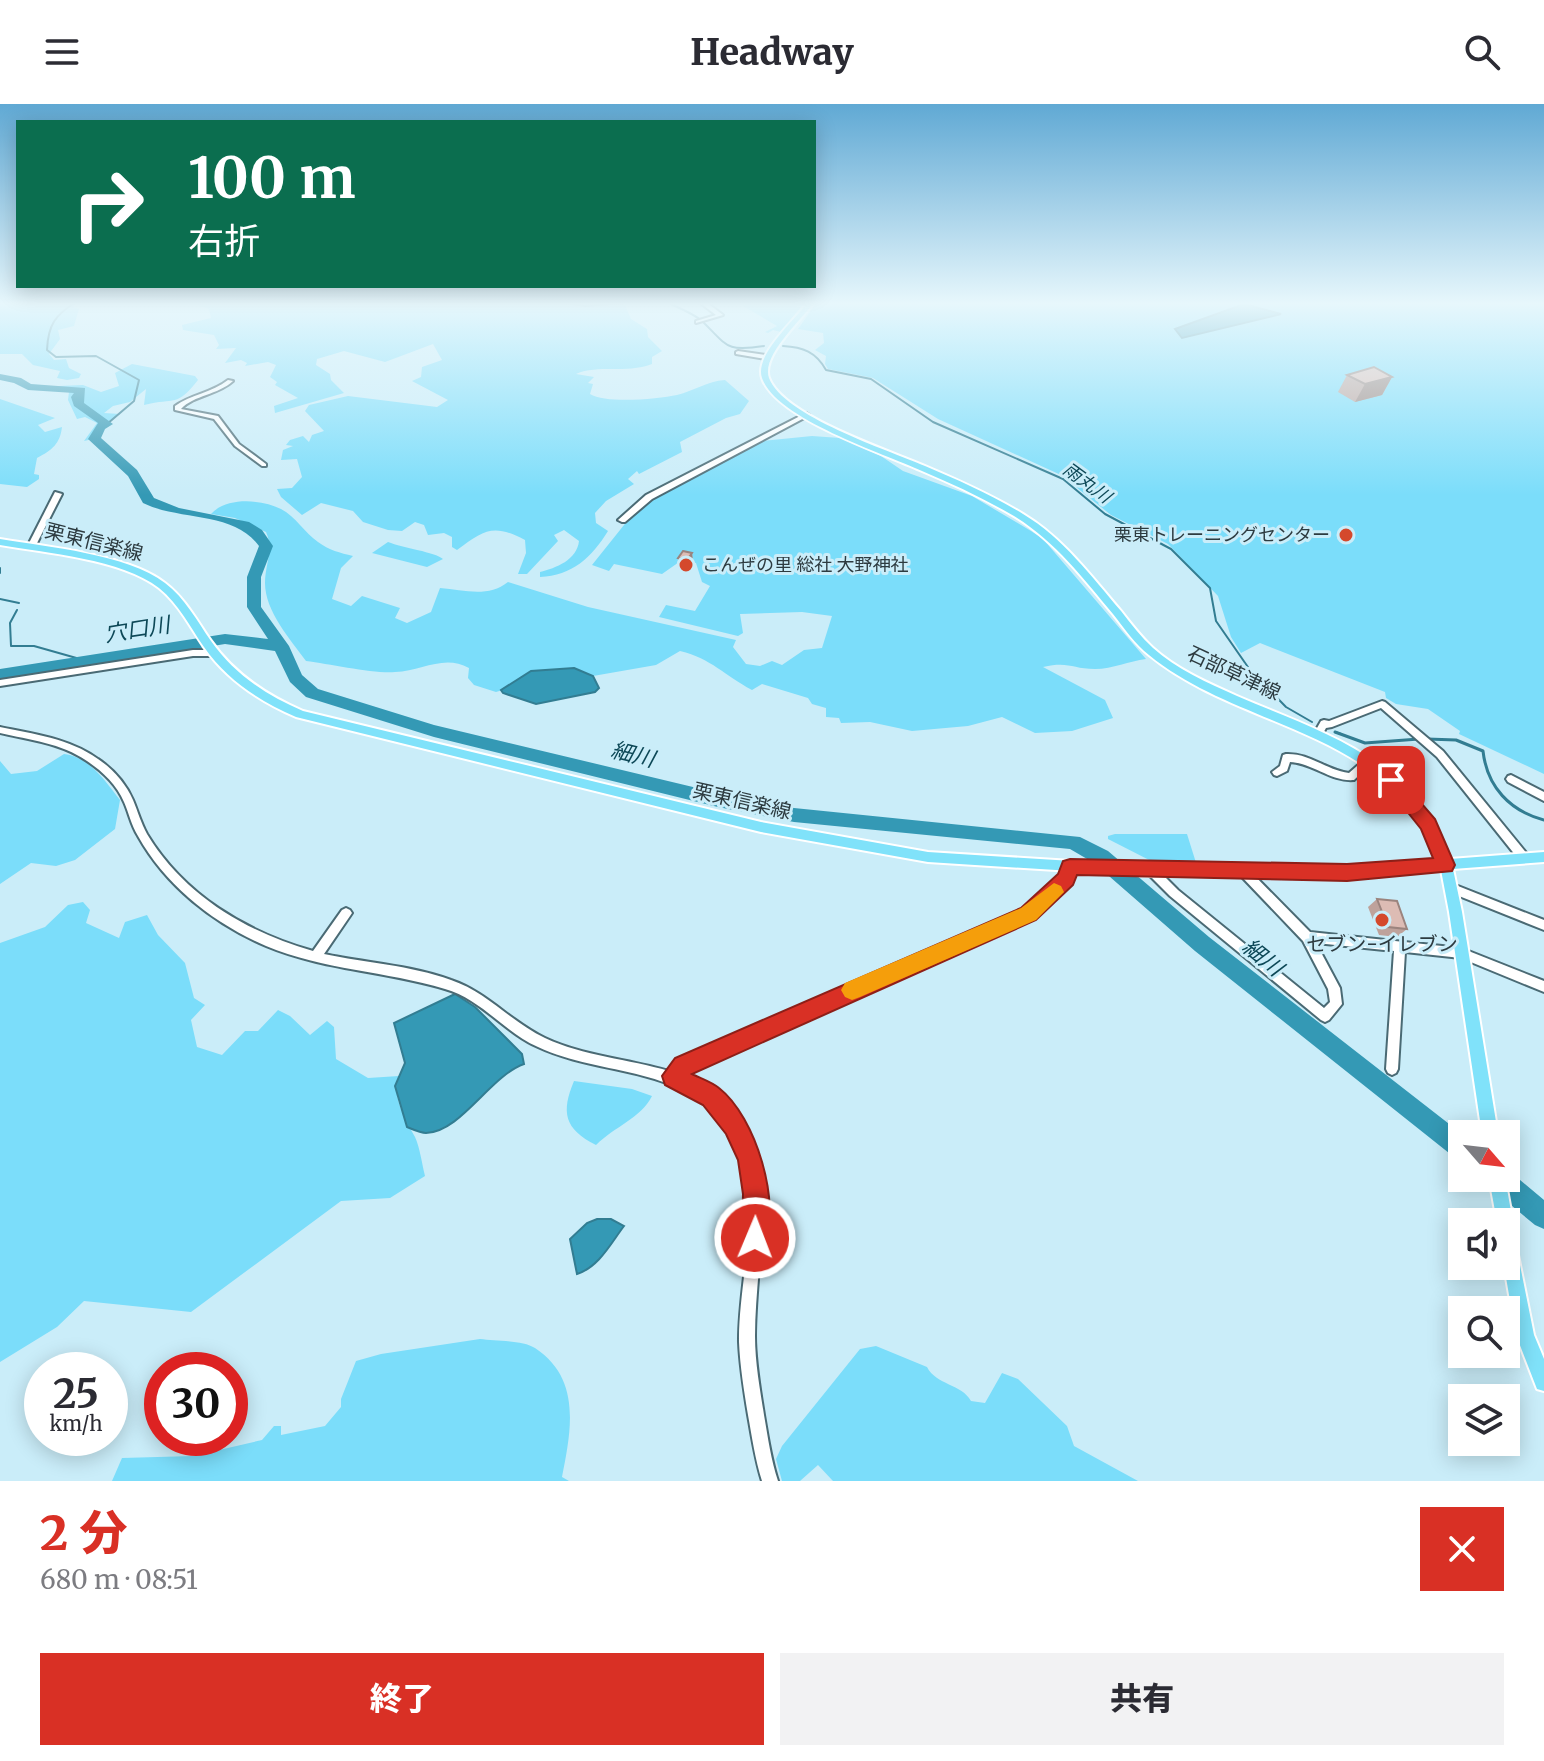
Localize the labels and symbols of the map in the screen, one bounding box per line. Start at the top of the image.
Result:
water label: 雨丸川 [1059,457,1118,509]
street label: 栗東信楽線 [43,517,146,566]
place label: 栗東トレーニングセンター [1114,523,1330,546]
marker: 栗東トレーニングセンター [1337,526,1355,544]
place label: こんぜの里 総社 大野神社 [702,553,909,576]
marker: こんぜの里 総社 大野神社 [677,556,695,574]
water label: 穴口川 [102,610,174,648]
street label: 石部草津線 [1184,640,1285,705]
water label: 細川 [608,735,660,773]
pin [1357,746,1425,814]
street label: 栗東信楽線 [691,777,794,824]
marker: セブン-イレブン [1373,911,1391,929]
place label: セブン-イレブン [1306,931,1458,956]
water label: 細川 [1237,932,1290,983]
north arrow [1448,1120,1520,1192]
position arrow [713,1196,797,1280]
speed limit sign: 30 [144,1352,248,1456]

